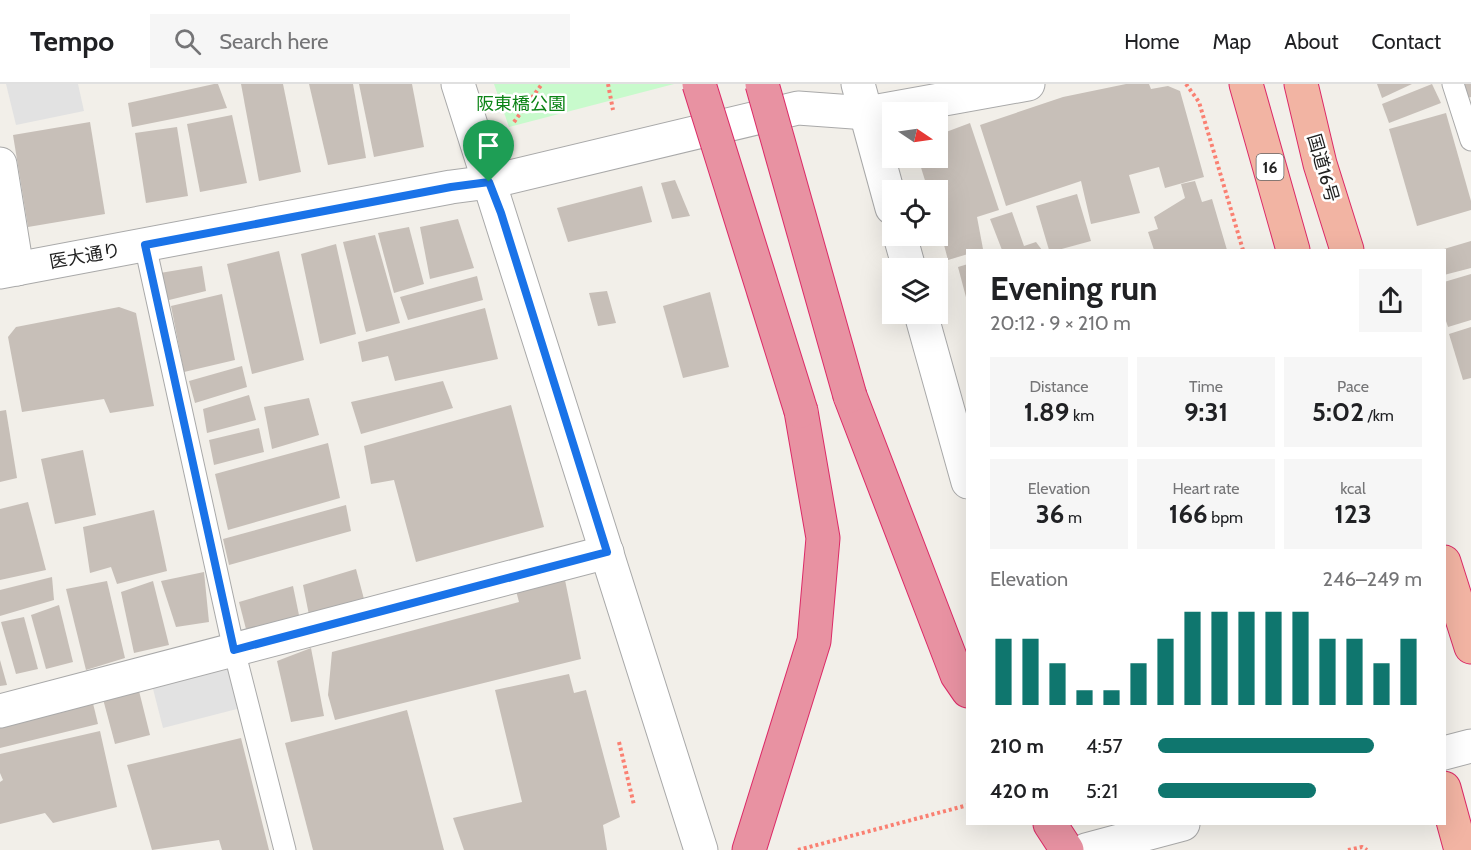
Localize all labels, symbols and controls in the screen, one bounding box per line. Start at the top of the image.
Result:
search box [150,14,570,68]
text: Tempo [30,24,114,58]
icon: search [171,25,204,58]
text: Search here [219,28,329,55]
text: Home [1124,29,1180,54]
text: Map [1213,29,1251,54]
text: About [1284,29,1338,54]
text: Contact [1371,29,1441,54]
park label: 阪東橋公園 [476,93,566,115]
north arrow [882,102,948,168]
map controls [882,102,948,324]
pin [463,120,514,182]
icon: arrive [472,129,505,162]
street label: 国道16号 [1303,131,1343,205]
road number: 16 [1256,154,1284,180]
button: locate [882,180,948,246]
street label: 医大通り [48,239,122,273]
button: layers [882,258,948,324]
text: Evening run [990,268,1157,308]
button: share [1359,269,1422,332]
text: 20:12 · 9 × 210 m [990,311,1131,335]
text: Distance [1030,377,1088,396]
text: Time [1189,377,1223,396]
text: Pace [1337,377,1369,396]
text: 1.89 [1024,396,1069,428]
text: 9:31 [1184,396,1228,428]
text: 5:02 [1312,396,1364,428]
text: km [1069,406,1094,425]
text: /km [1364,406,1394,425]
text: Elevation [1028,479,1090,498]
text: Heart rate [1173,479,1239,498]
text: kcal [1340,479,1366,498]
text: 36 [1036,498,1065,530]
text: 166 [1169,498,1208,530]
text: 123 [1334,498,1372,530]
text: m [1065,508,1082,527]
text: bpm [1208,508,1243,527]
text: Elevation [990,567,1068,591]
text: 246–249 m [1323,567,1422,591]
text: 210 m [990,734,1044,758]
text: 4:57 [1086,734,1123,758]
text: 420 m [990,779,1049,803]
text: 5:21 [1086,779,1118,803]

